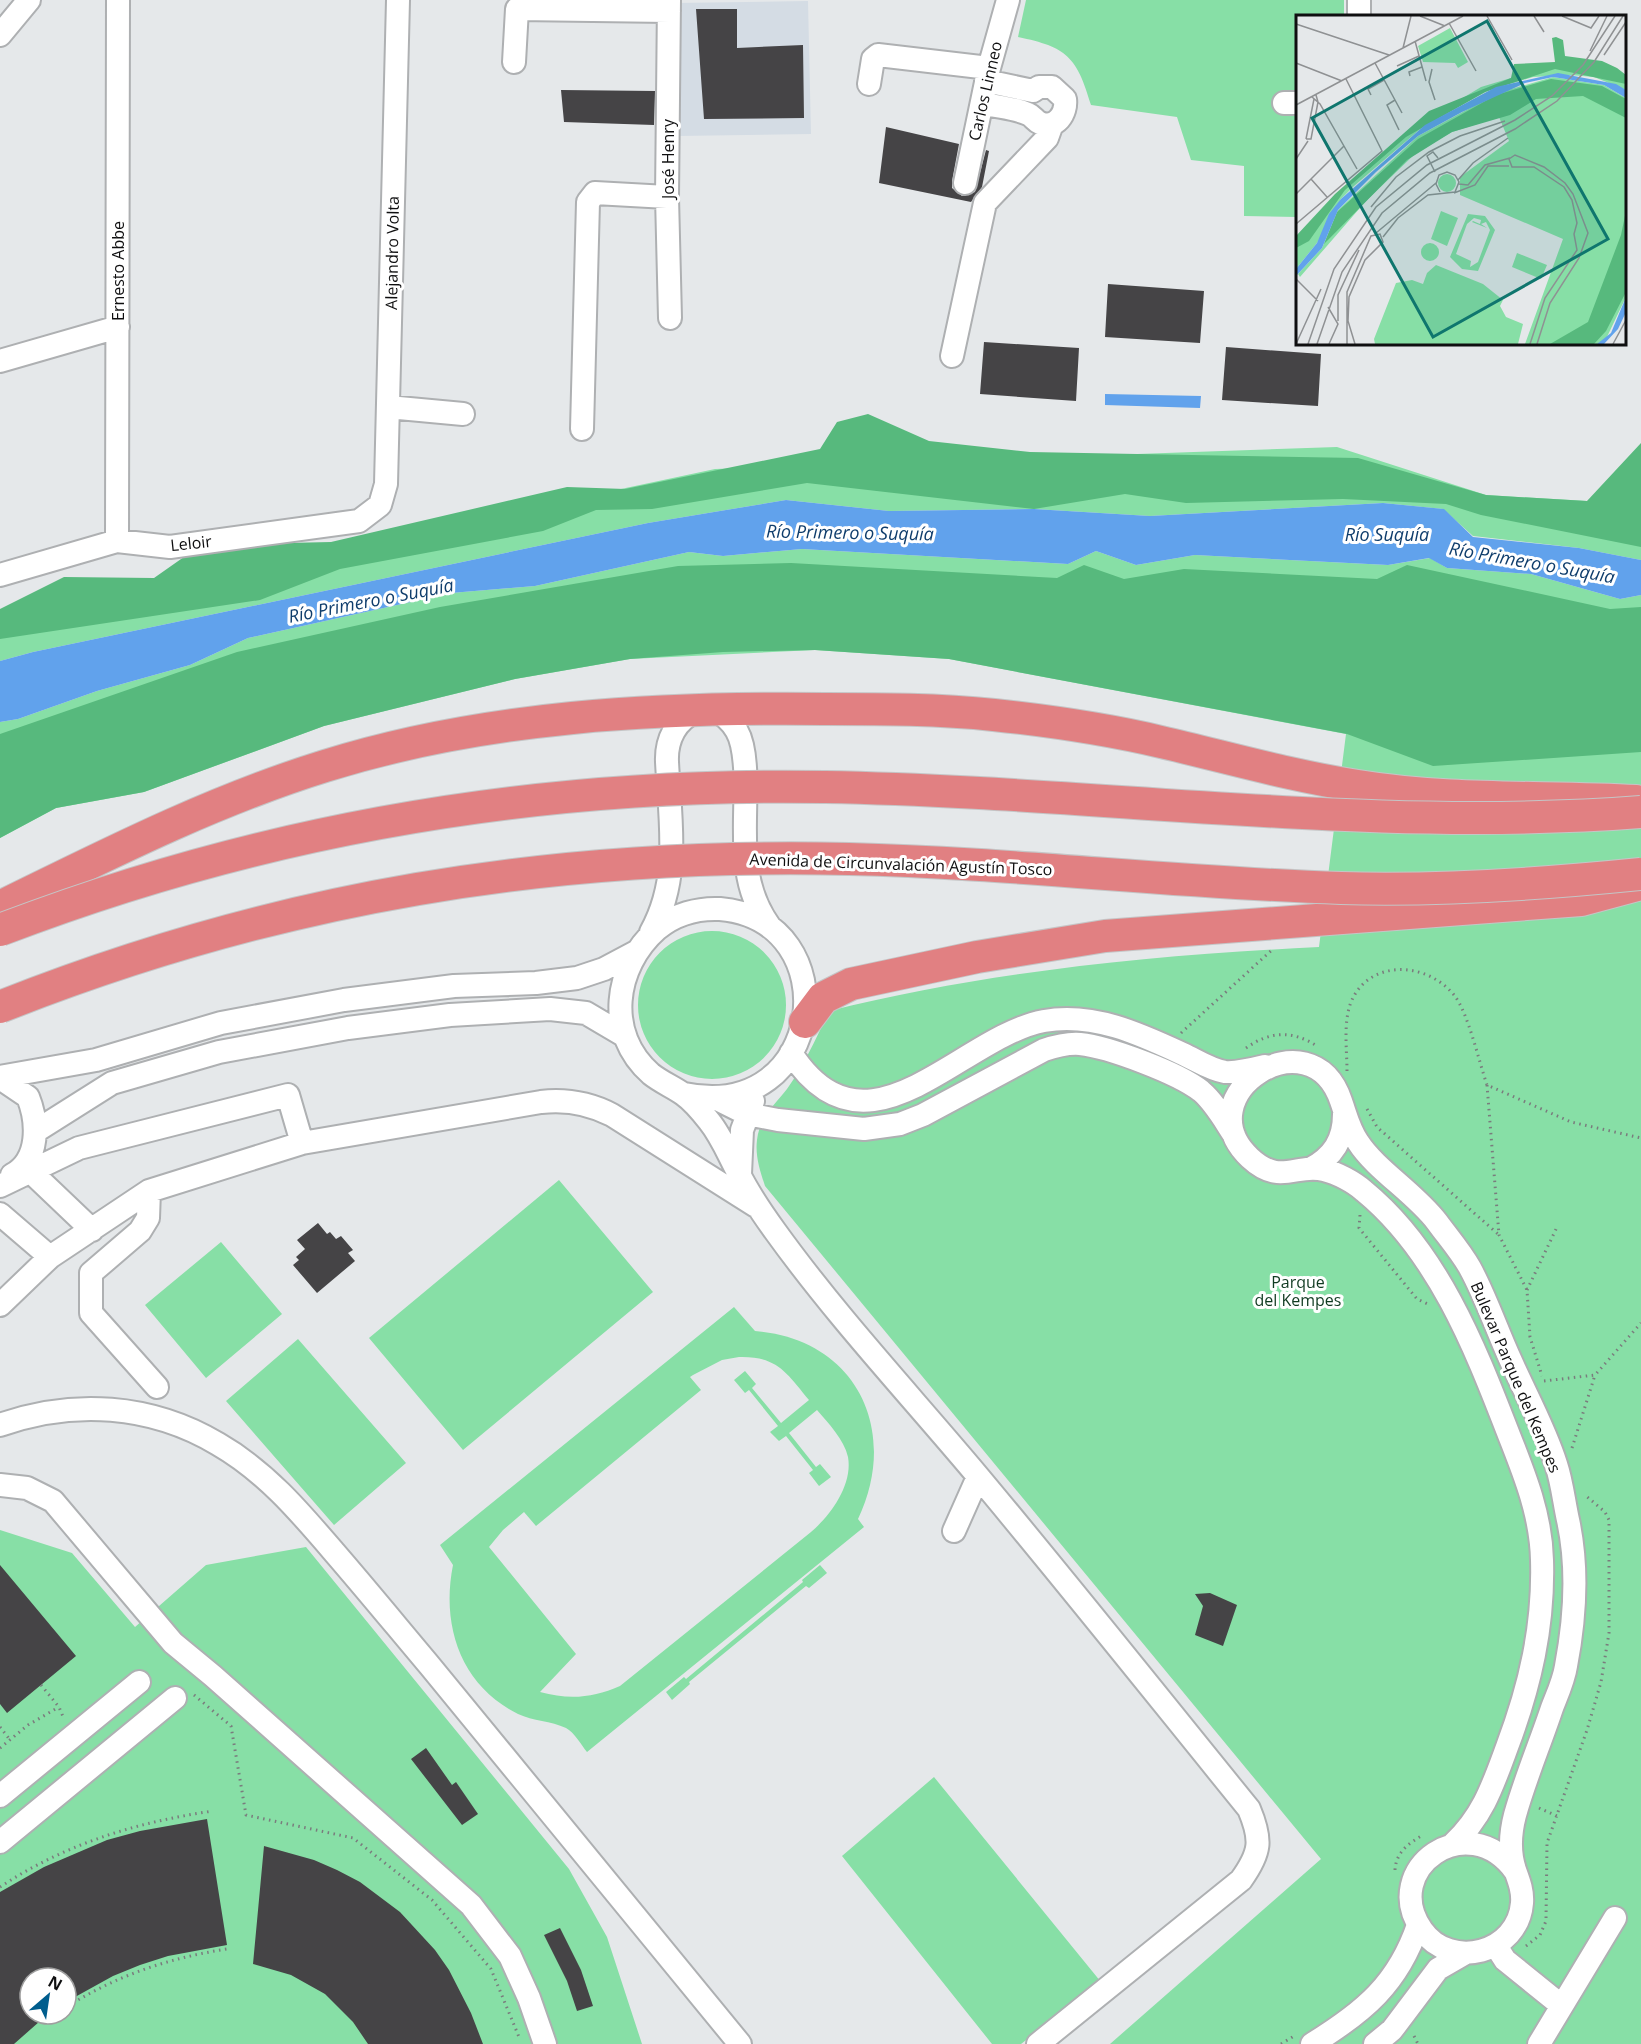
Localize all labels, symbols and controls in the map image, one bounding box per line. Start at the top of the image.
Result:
inset map [1296,15,1626,345]
street label: Carlos Linneo [963,39,1007,143]
street label: José Henry [657,118,679,201]
street label: Alejandro Volta [380,196,404,310]
street label: Ernesto Abbe [107,221,129,321]
water label: Río Primero o Suquía [766,519,934,545]
water label: Río Suquía [1345,522,1429,546]
street label: Leloir [169,530,213,556]
water label: Río Primero o Suquía [1447,536,1617,588]
water label: Río Primero o Suquía [286,572,455,628]
street label: Avenida de Circunvalación Agustín Tosco [749,848,1053,880]
park label: Parque del Kempes [1255,1271,1341,1311]
street label: Bulevar Parque del Kempes [1466,1278,1566,1476]
north arrow [18,1966,78,2026]
text: N [44,1970,66,1996]

